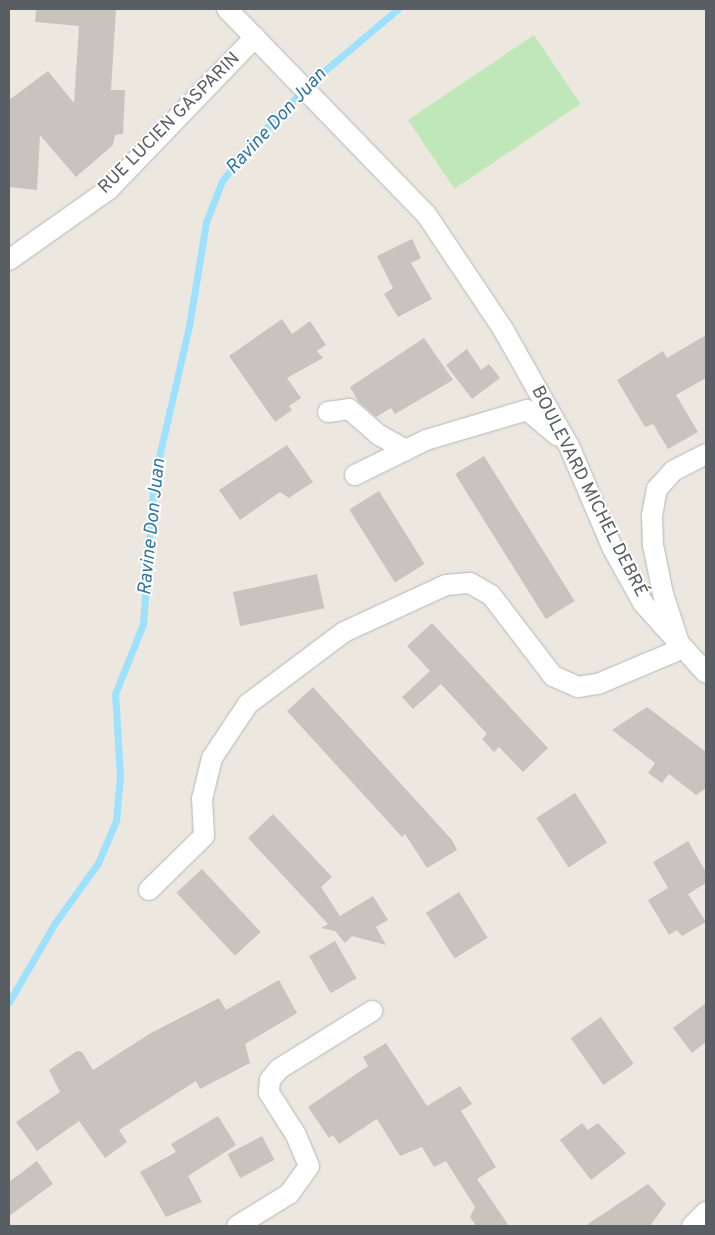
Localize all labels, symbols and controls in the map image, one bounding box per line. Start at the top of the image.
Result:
street label: RUE LUCIEN GASPARIN [95,49,245,199]
water label: Ravine Don Juan [222,64,332,180]
street label: BOULEVARD MICHEL DEBRÉ [525,383,651,601]
water label: Ravine Don Juan [134,457,172,597]

